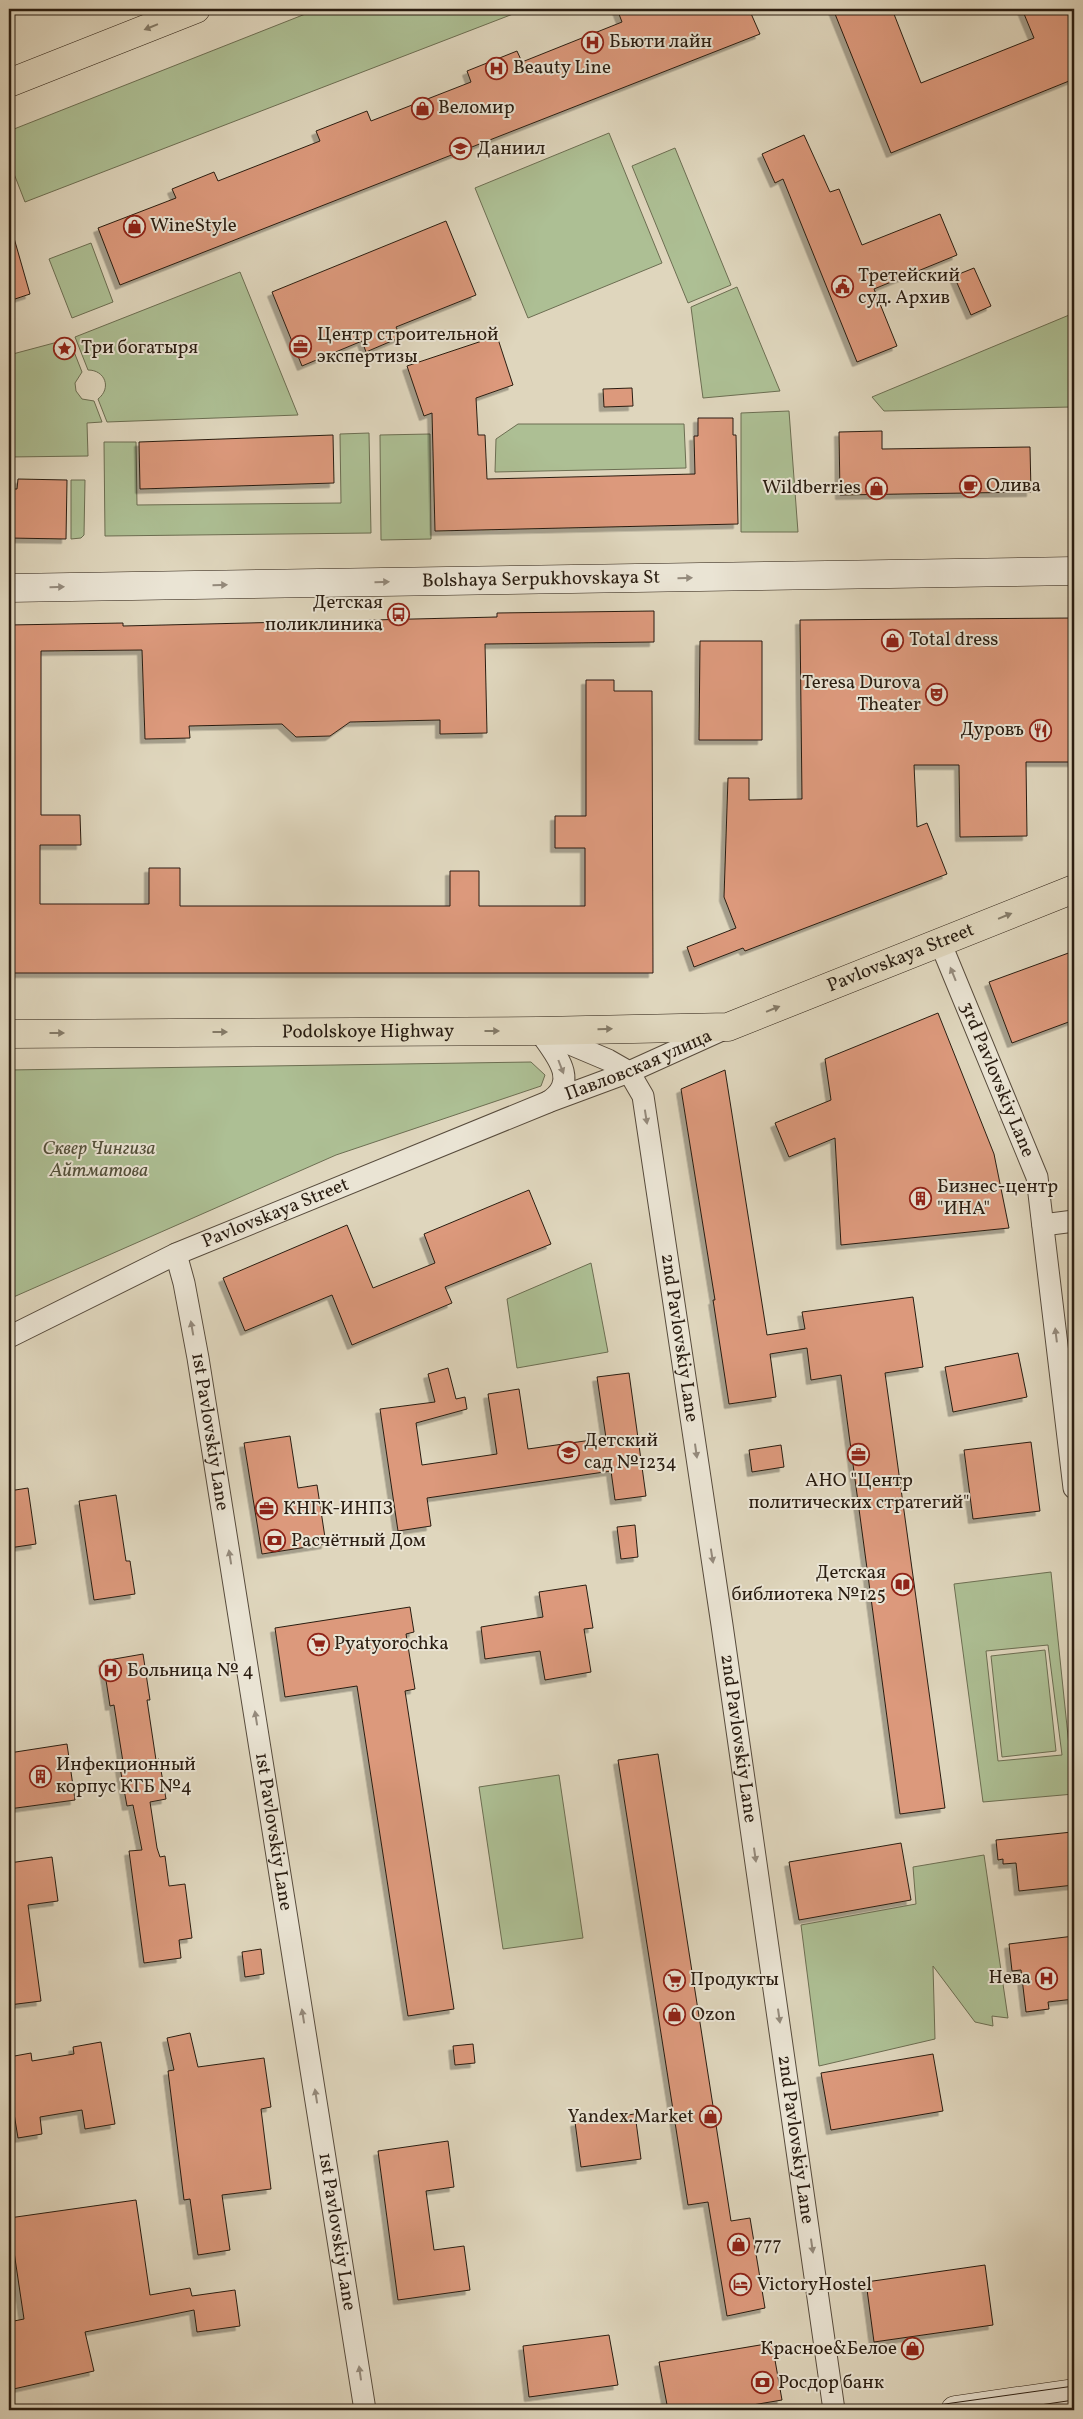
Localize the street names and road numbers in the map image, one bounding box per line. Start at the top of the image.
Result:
street label: Bolshaya Serpukhovskaya St [422,565,661,594]
street label: Pavlovskaya Street [823,917,979,999]
street label: 3rd Pavlovskiy Lane [953,998,1041,1161]
street label: Podolskoye Highway [282,1018,454,1045]
street label: Павловская улица [561,1023,716,1108]
street label: Pavlovskaya Street [198,1172,353,1255]
street label: 2nd Pavlovskiy Lane [654,1252,705,1424]
street label: 1st Pavlovskiy Lane [184,1350,235,1513]
street label: 2nd Pavlovskiy Lane [713,1653,763,1825]
street label: 1st Pavlovskiy Lane [248,1751,299,1913]
street label: 2nd Pavlovskiy Lane [771,2054,820,2225]
street label: 1st Pavlovskiy Lane [311,2151,362,2313]

